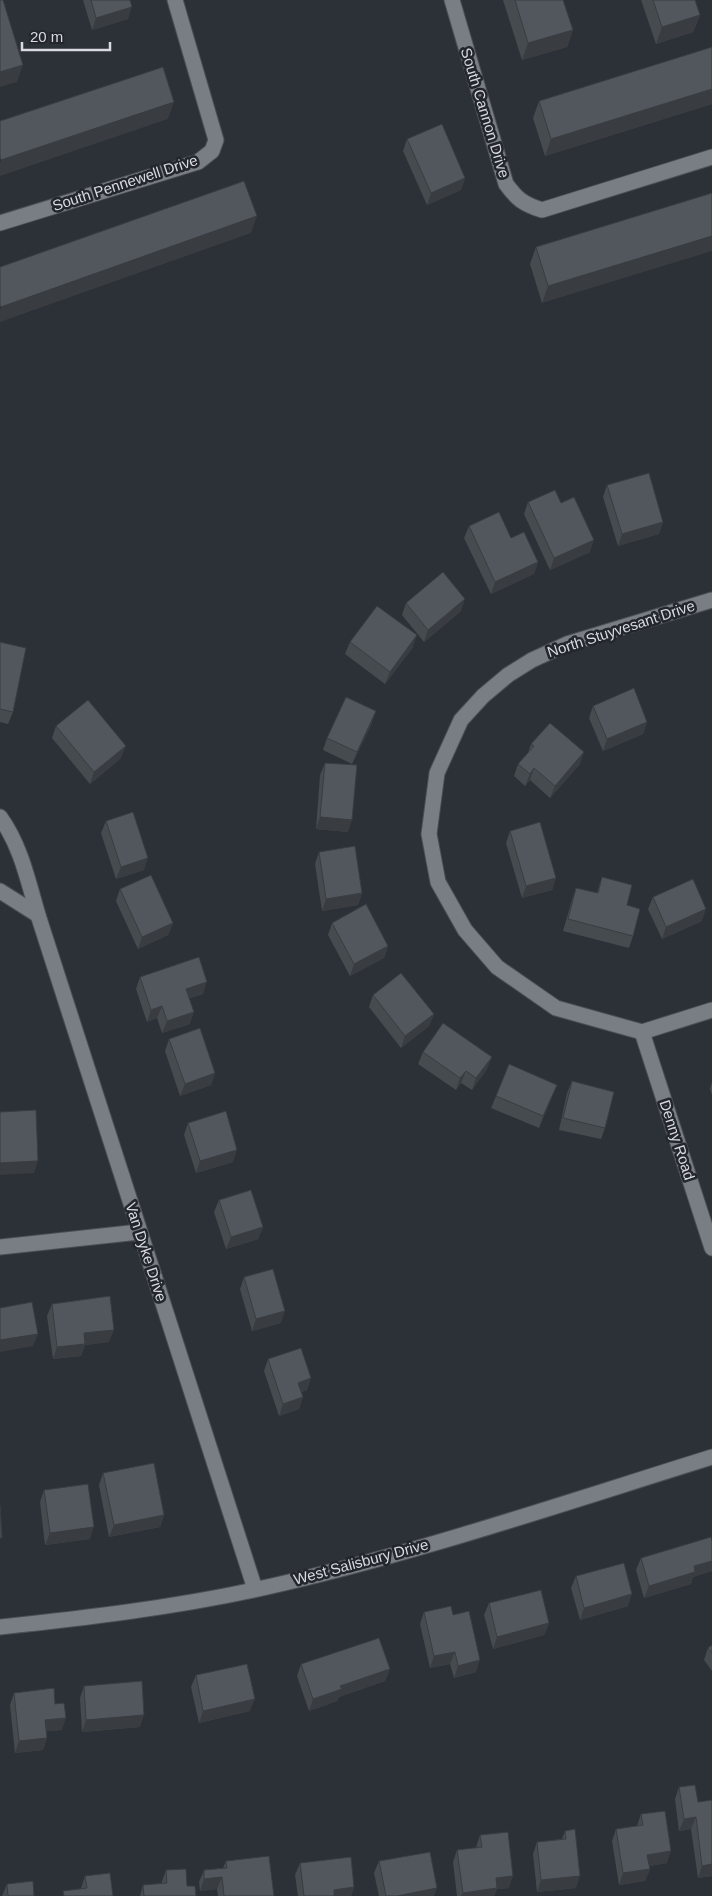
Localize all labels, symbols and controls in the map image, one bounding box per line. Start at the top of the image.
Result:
scale bar [22,20,110,52]
text: 20 m [30,28,63,45]
street label: South Cannon Drive [458,46,513,180]
street label: South Pennewell Drive [50,151,200,214]
street label: North Stuyvesant Drive [545,597,697,660]
street label: Denny Road [657,1098,698,1182]
street label: Van Dyke Drive [122,1200,170,1303]
street label: West Salisbury Drive [292,1535,430,1588]

